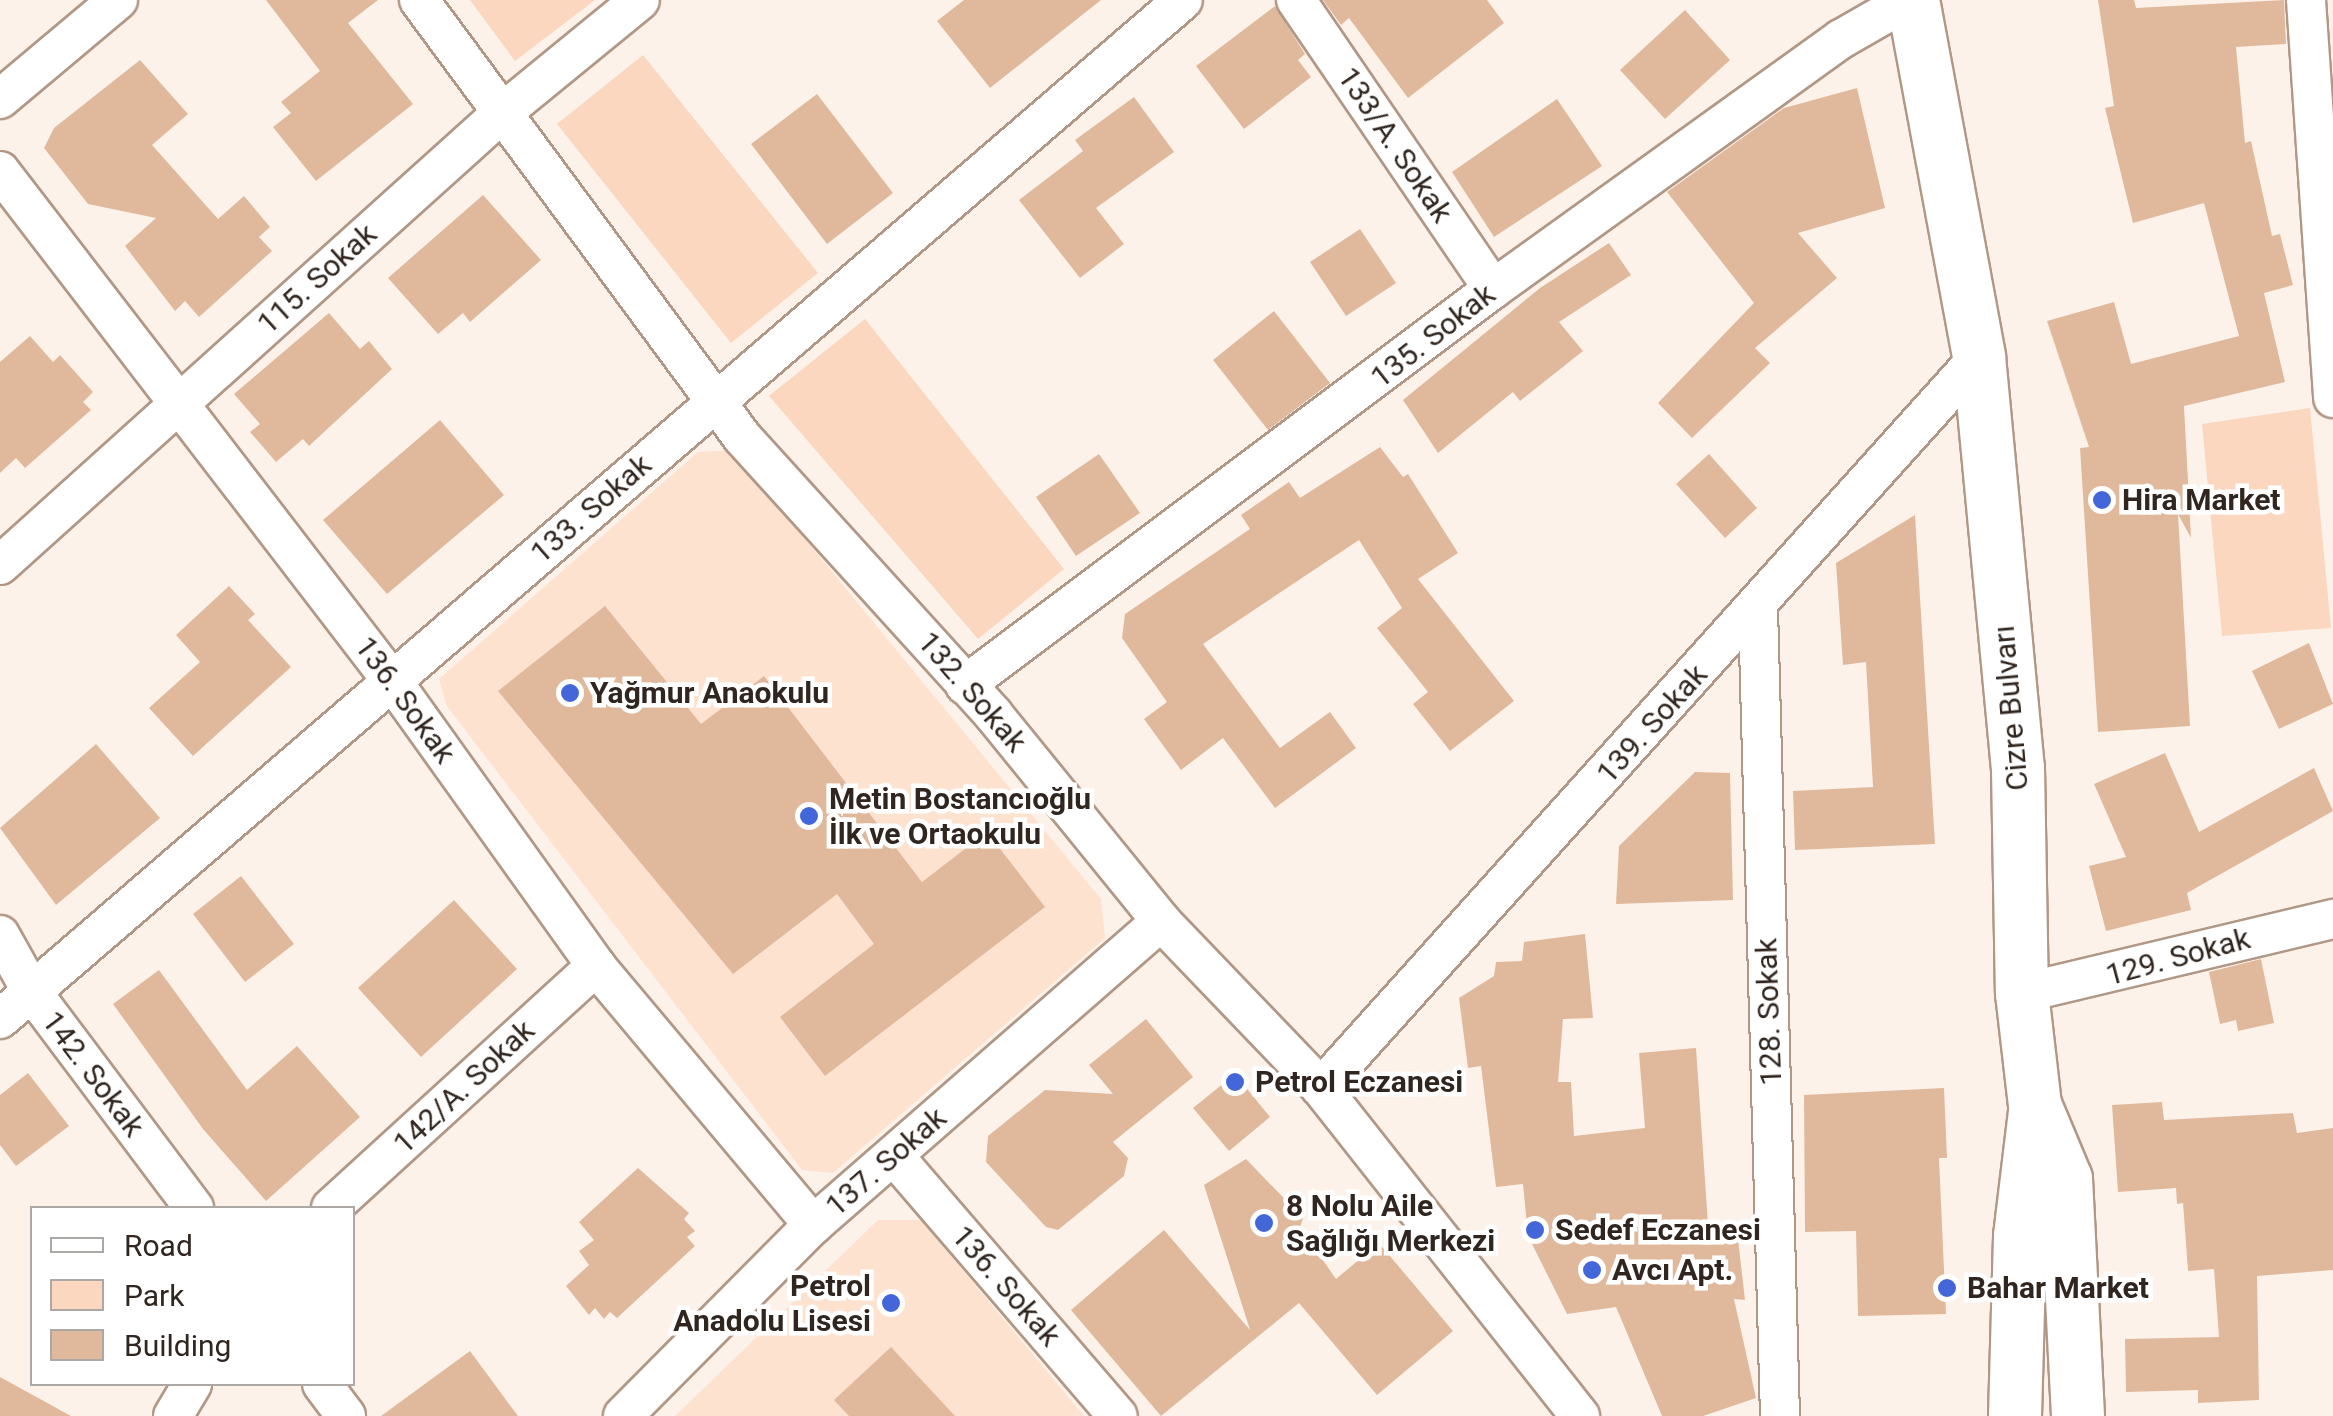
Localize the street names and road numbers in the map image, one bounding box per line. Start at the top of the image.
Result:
street label: 133/A. Sokak [1330,61,1460,229]
street label: 115. Sokak [250,216,384,342]
street label: 135. Sokak [1364,276,1502,396]
street label: 133. Sokak [523,447,659,571]
street label: 132. Sokak [910,624,1034,760]
street label: Cizre Bulvarı [1986,624,2036,792]
street label: 136. Sokak [347,630,463,770]
street label: 139. Sokak [1589,657,1715,791]
street label: 129. Sokak [2102,921,2254,993]
street label: 128. Sokak [1748,938,1790,1086]
street label: 142. Sokak [34,1004,152,1144]
street label: 142/A. Sokak [386,1013,542,1161]
street label: 137. Sokak [818,1100,954,1224]
street label: 136. Sokak [944,1218,1068,1354]

